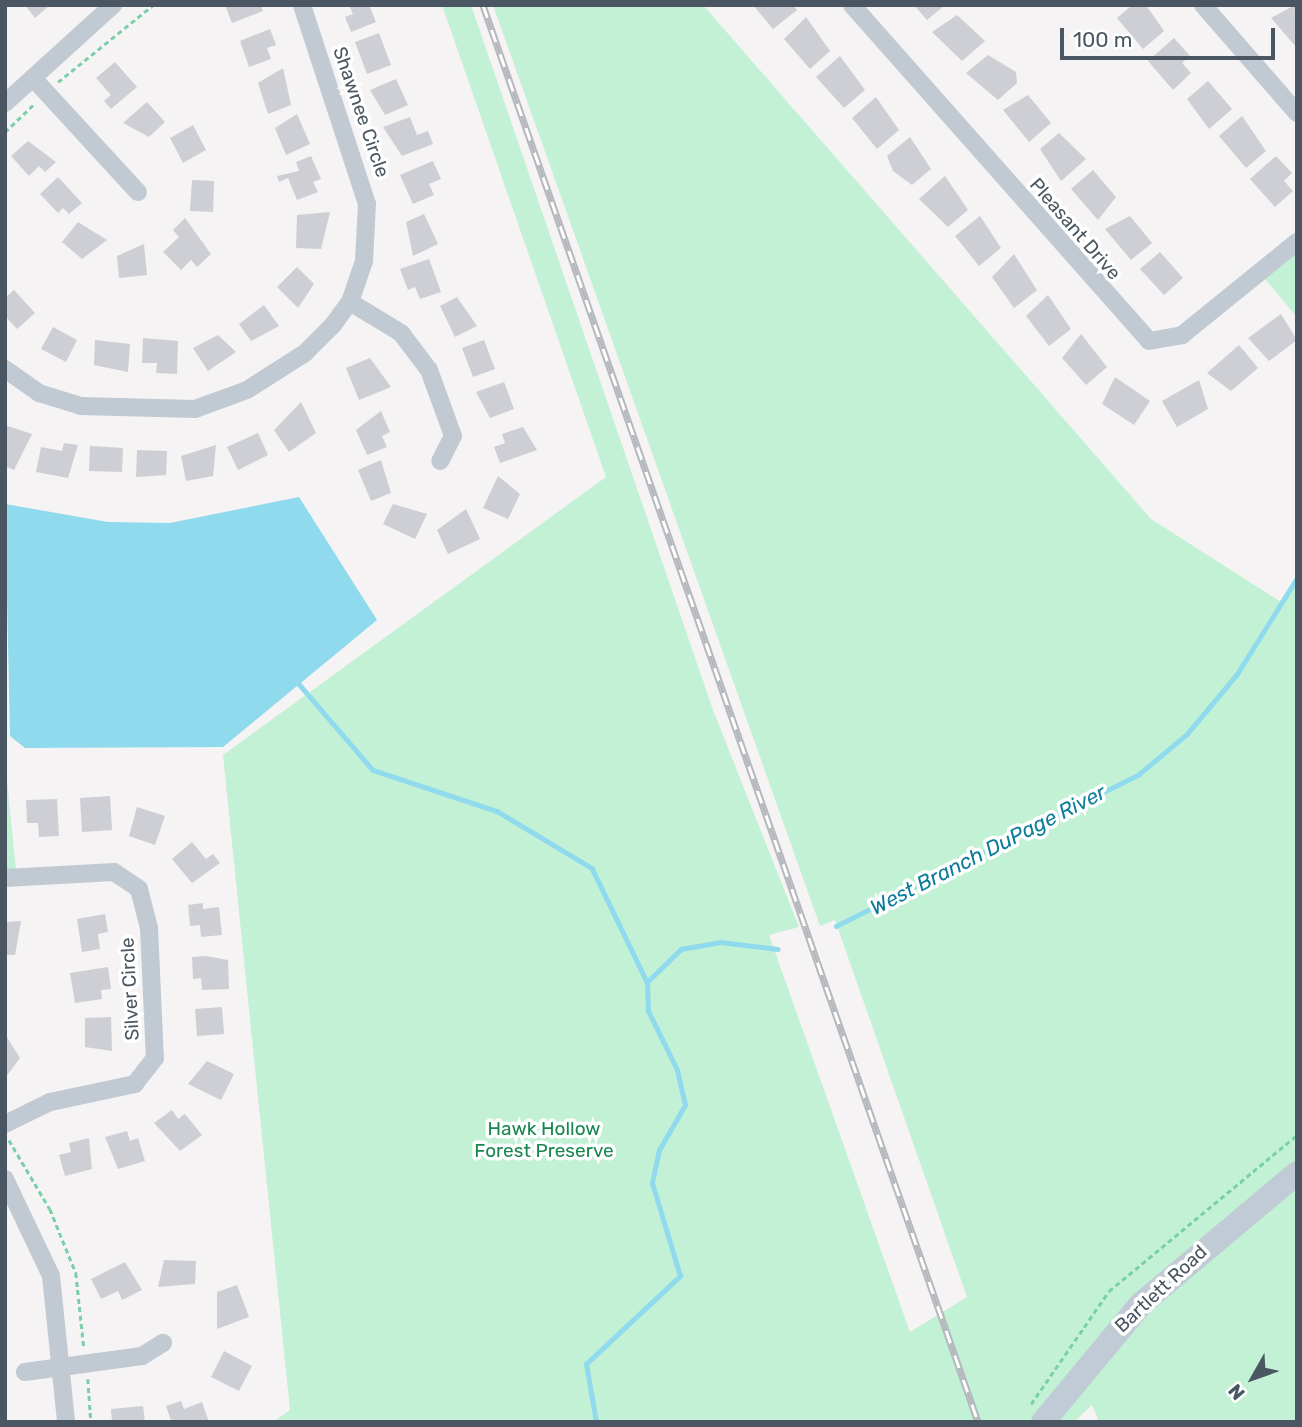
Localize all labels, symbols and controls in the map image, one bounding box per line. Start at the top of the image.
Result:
scale bar [1064,14,1279,58]
text: 100 m [1073,27,1132,52]
street label: Shawnee Circle [328,44,394,180]
street label: Pleasant Drive [1025,173,1125,285]
water label: West Branch DuPage River [866,780,1110,920]
street label: Silver Circle [116,937,144,1041]
park label: Hawk Hollow Forest Preserve [474,1118,614,1162]
street label: Bartlett Road [1110,1241,1212,1337]
north arrow [1218,1343,1288,1413]
text: N [1223,1379,1250,1404]

